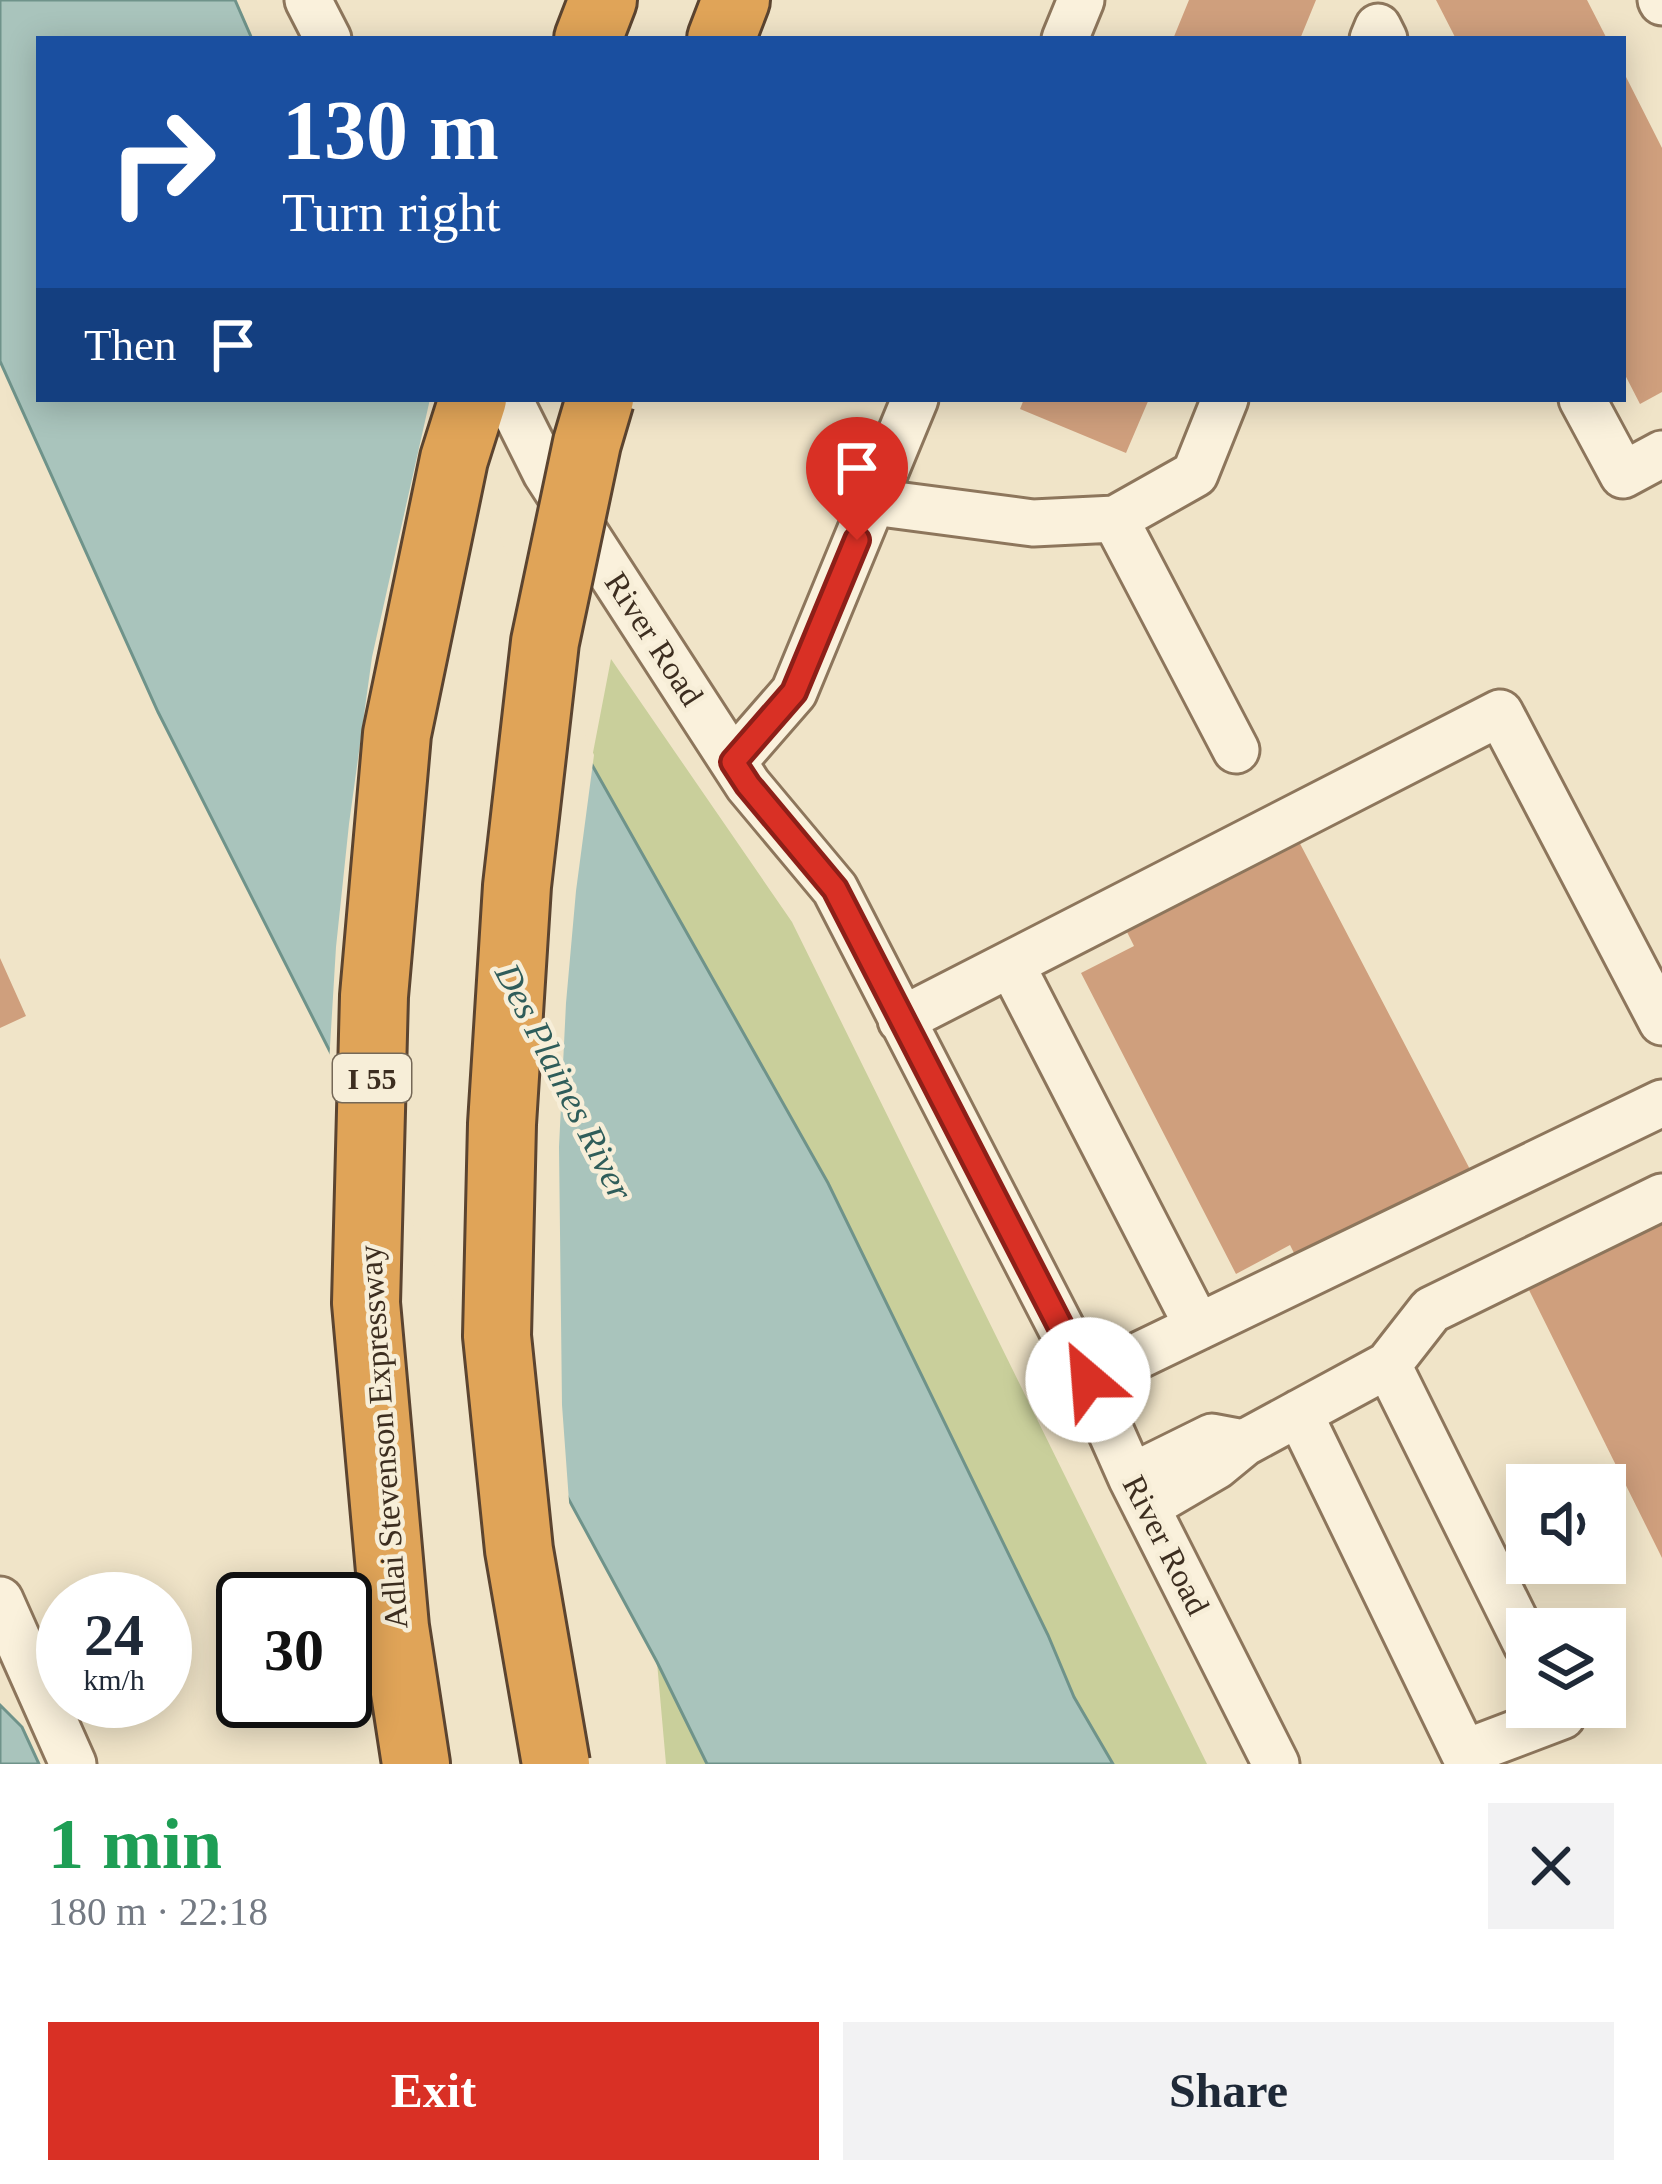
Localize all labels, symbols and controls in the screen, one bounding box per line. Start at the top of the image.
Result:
icon: right [84,84,240,240]
text: 130 m [282,84,499,177]
text: Turn right [282,183,501,243]
icon: arrive [200,312,266,378]
text: Then [84,320,176,370]
pin [806,417,908,540]
icon: arrive [824,435,890,501]
street label: River Road [598,566,711,713]
water label: Des Plaines River [487,956,641,1208]
road number: I 55 [333,1054,411,1102]
street label: Adlai Stevenson Expressway [352,1243,414,1630]
position arrow [1025,1317,1151,1443]
map controls [1506,1464,1626,1728]
button: sound [1506,1464,1626,1584]
street label: River Road [1116,1469,1217,1621]
speed limit sign: 30 [216,1572,372,1728]
text: 24 [84,1602,144,1668]
button: layers [1506,1608,1626,1728]
text: km/h [83,1663,145,1696]
button: close [1488,1803,1614,1929]
text: 1 min [48,1804,222,1884]
text: 180 m · 22:18 [48,1890,268,1933]
button: Exit [48,2022,819,2160]
button: Share [843,2022,1614,2160]

